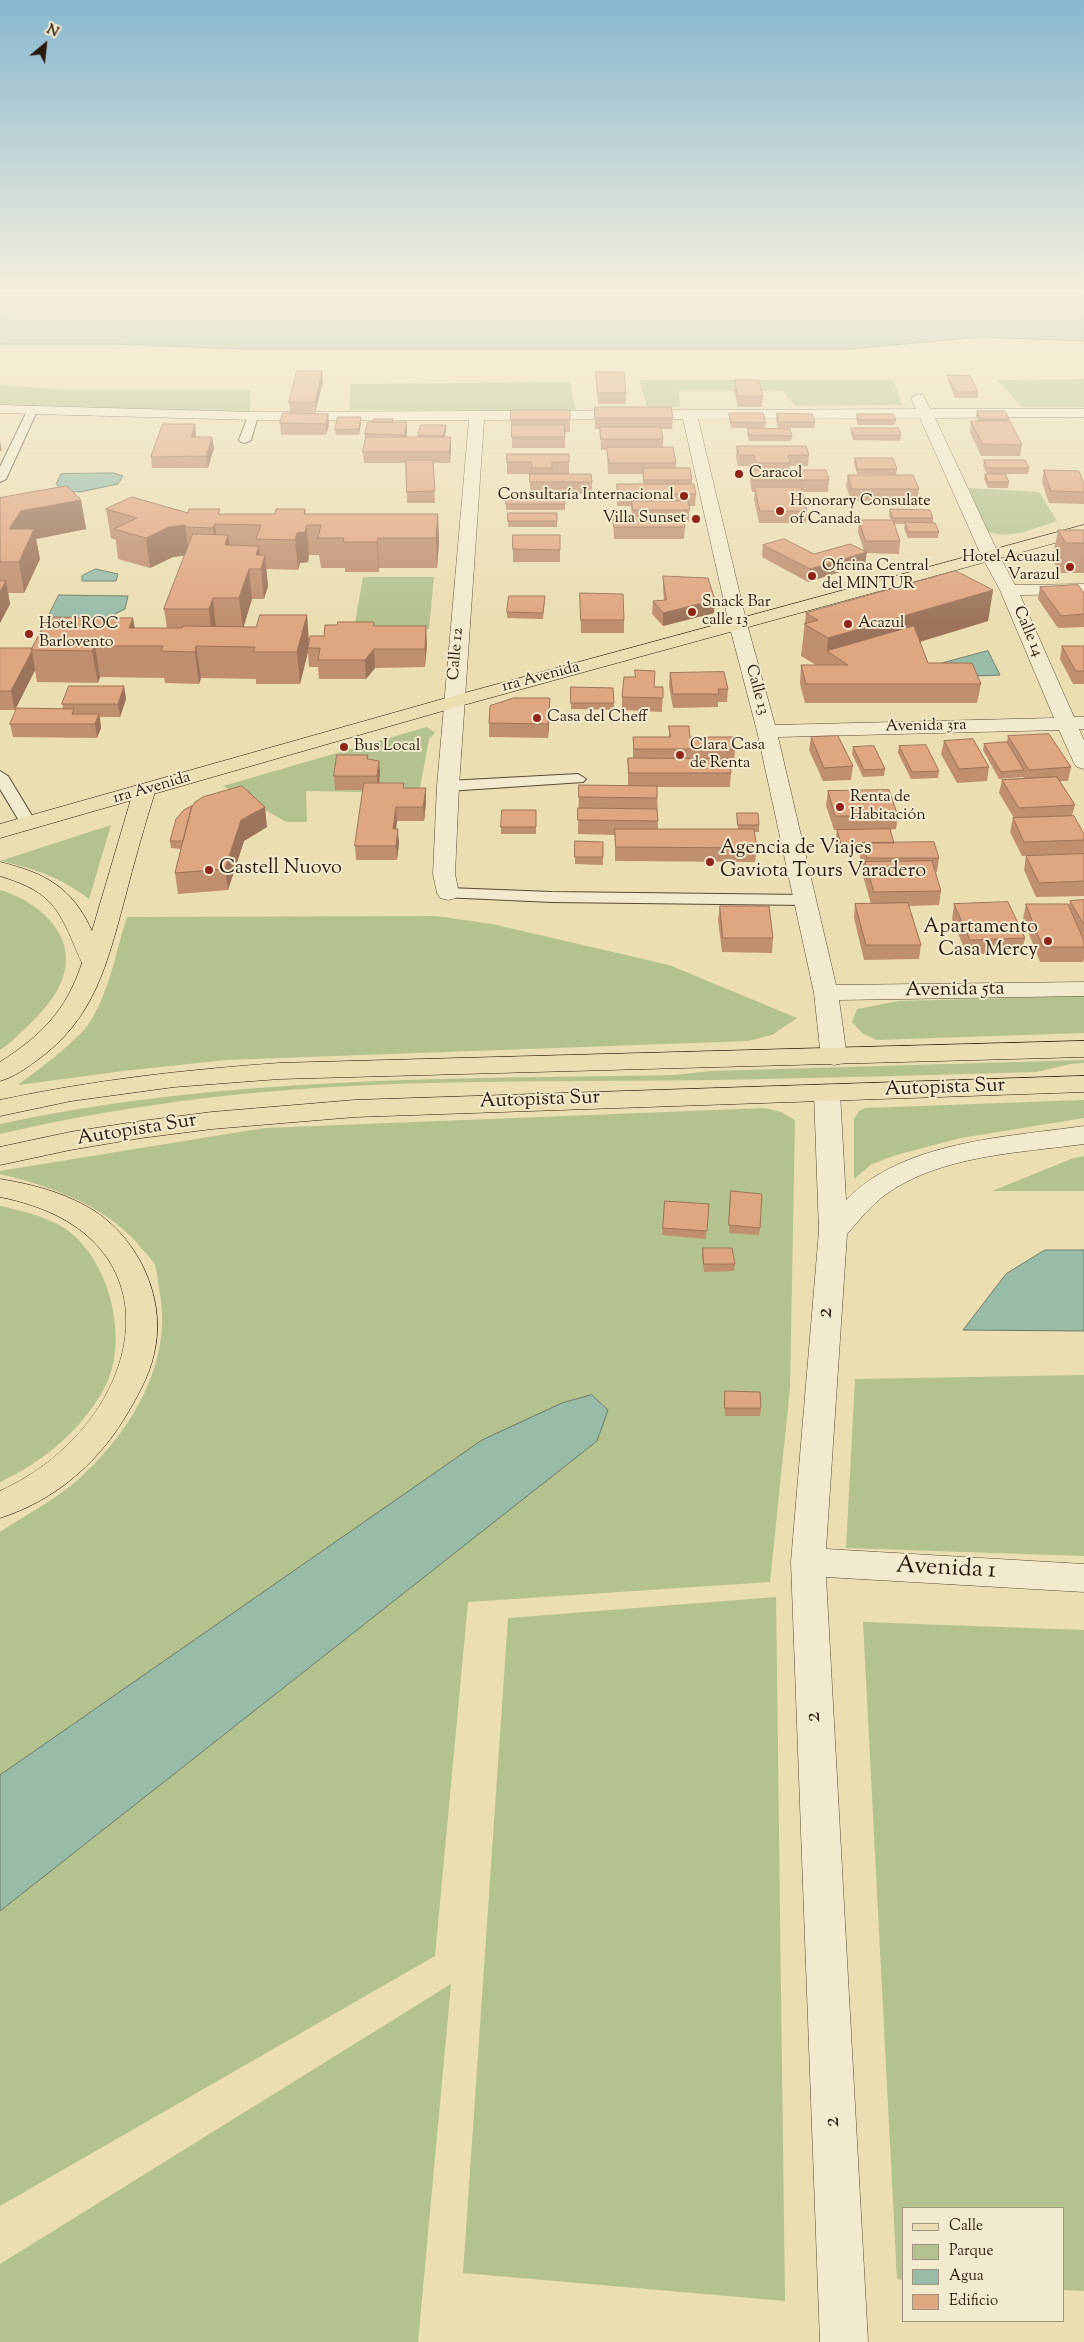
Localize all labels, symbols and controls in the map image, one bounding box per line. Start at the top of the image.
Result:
north arrow [20,20,70,70]
text: N [42,20,62,43]
place label: Caracol [749,464,802,484]
marker: Caracol [733,468,745,480]
place label: Consultaría Internacional [498,486,674,506]
marker: Consultaría Internacional [678,490,690,502]
place label: Honorary Consulate of Canada [790,492,931,530]
marker: Honorary Consulate of Canada [774,505,786,517]
place label: Villa Sunset [602,509,686,529]
marker: Villa Sunset [690,513,702,525]
place label: Hotel Acuazul Varazul [962,548,1060,586]
place label: Oficina Central del MINTUR [822,557,929,595]
marker: Hotel Acuazul Varazul [1064,561,1076,573]
marker: Oficina Central del MINTUR [806,570,818,582]
place label: Snack Bar calle 13 [702,593,771,631]
street label: Calle 14 [1008,604,1046,660]
marker: Snack Bar calle 13 [686,606,698,618]
place label: Acazul [858,614,905,634]
place label: Hotel ROC Barlovento [39,615,119,653]
marker: Acazul [842,618,854,630]
street label: Calle 12 [445,627,469,681]
marker: Hotel ROC Barlovento [23,628,35,640]
street label: 1ra Avenida [500,658,582,698]
street label: Calle 13 [740,663,772,717]
place label: Casa del Cheff [547,708,648,728]
marker: Casa del Cheff [531,712,543,724]
street label: Avenida 3ra [885,717,967,737]
place label: Clara Casa de Renta [690,736,765,774]
place label: Bus Local [354,737,420,757]
marker: Bus Local [338,741,350,753]
marker: Clara Casa de Renta [674,749,686,761]
street label: 1ra Avenida [111,769,193,809]
place label: Renta de Habitación [850,788,926,826]
marker: Renta de Habitación [834,801,846,813]
place label: Agencia de Viajes Gaviota Tours Varadero [720,838,926,885]
marker: Agencia de Viajes Gaviota Tours Varadero [704,856,716,868]
place label: Castell Nuovo [219,858,342,882]
marker: Castell Nuovo [203,864,215,876]
place label: Apartamento Casa Mercy [923,917,1038,964]
marker: Apartamento Casa Mercy [1042,935,1054,947]
street label: Avenida 5ta [905,978,1005,1004]
street label: Autopista Sur [884,1075,1006,1103]
street label: Autopista Sur [479,1087,601,1115]
street label: Autopista Sur [76,1110,198,1152]
street label: 2 [812,1306,842,1320]
street label: Avenida 1 [895,1553,997,1587]
street label: 2 [800,1711,830,1723]
street label: 2 [819,2116,849,2128]
legend [902,2207,1064,2322]
text: Calle [949,2216,983,2237]
text: Parque [949,2241,993,2262]
text: Agua [949,2266,984,2287]
text: Edificio [949,2291,998,2312]

